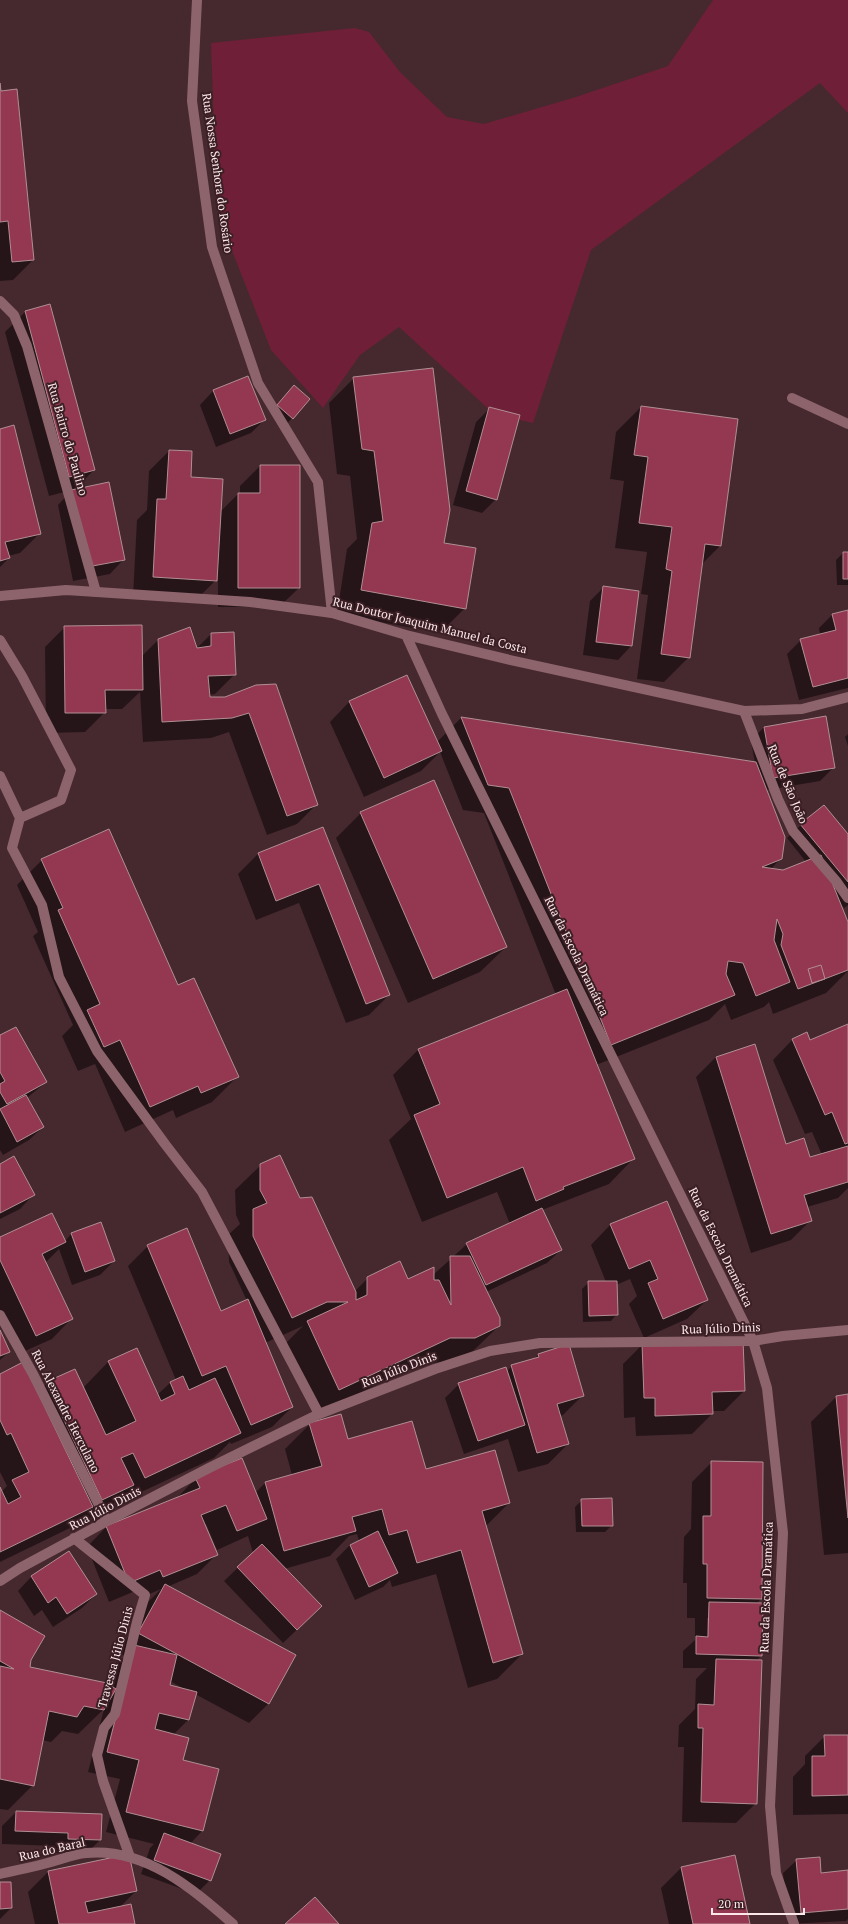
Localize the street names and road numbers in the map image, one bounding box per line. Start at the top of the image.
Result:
street label: Rua Nossa Senhora do Rosário [199,92,237,254]
street label: Rua Bairro do Paulino [45,381,91,497]
street label: Rua Doutor Joaquim Manuel da Costa [331,594,529,656]
street label: Rua de São João [765,742,812,826]
street label: Rua da Escola Dramática [541,894,613,1018]
street label: Rua da Escola Dramática [685,1185,757,1309]
street label: Rua Júlio Dinis [681,1319,761,1337]
street label: Rua Alexandre Herculano [28,1347,104,1475]
street label: Rua Júlio Dinis [359,1348,439,1390]
street label: Rua Júlio Dinis [66,1483,144,1533]
street label: Rua da Escola Dramática [756,1521,776,1653]
street label: Travessa Júlio Dinis [94,1604,136,1710]
street label: Rua do Baral [17,1834,87,1864]

